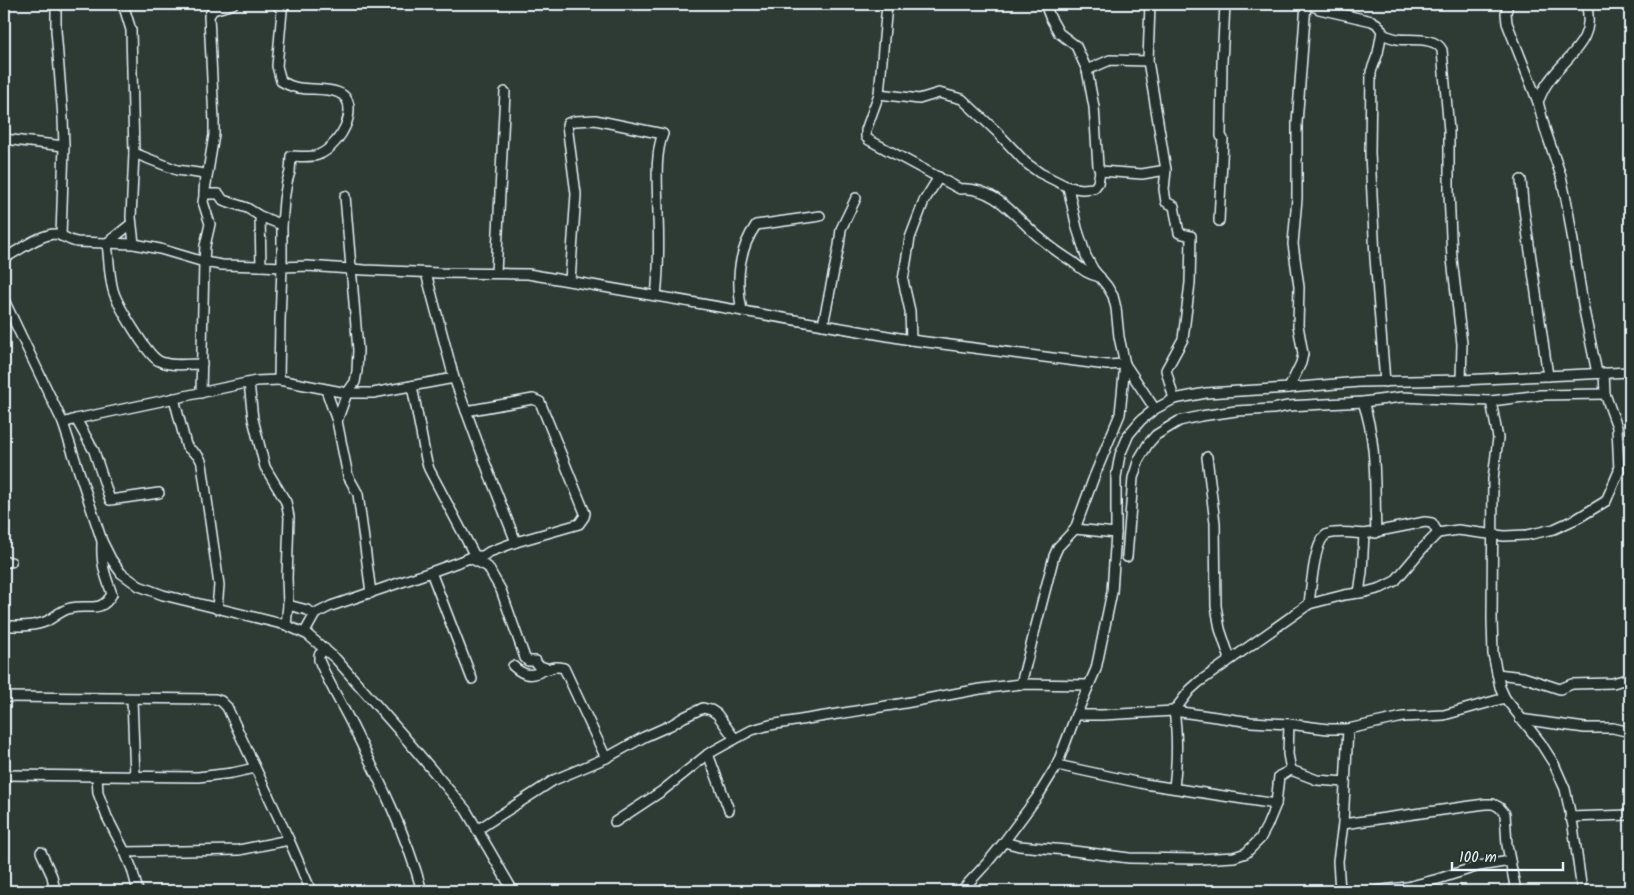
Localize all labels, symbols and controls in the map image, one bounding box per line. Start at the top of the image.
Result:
scale bar [1452,840,1563,872]
text: 100 m [1459,846,1497,870]

